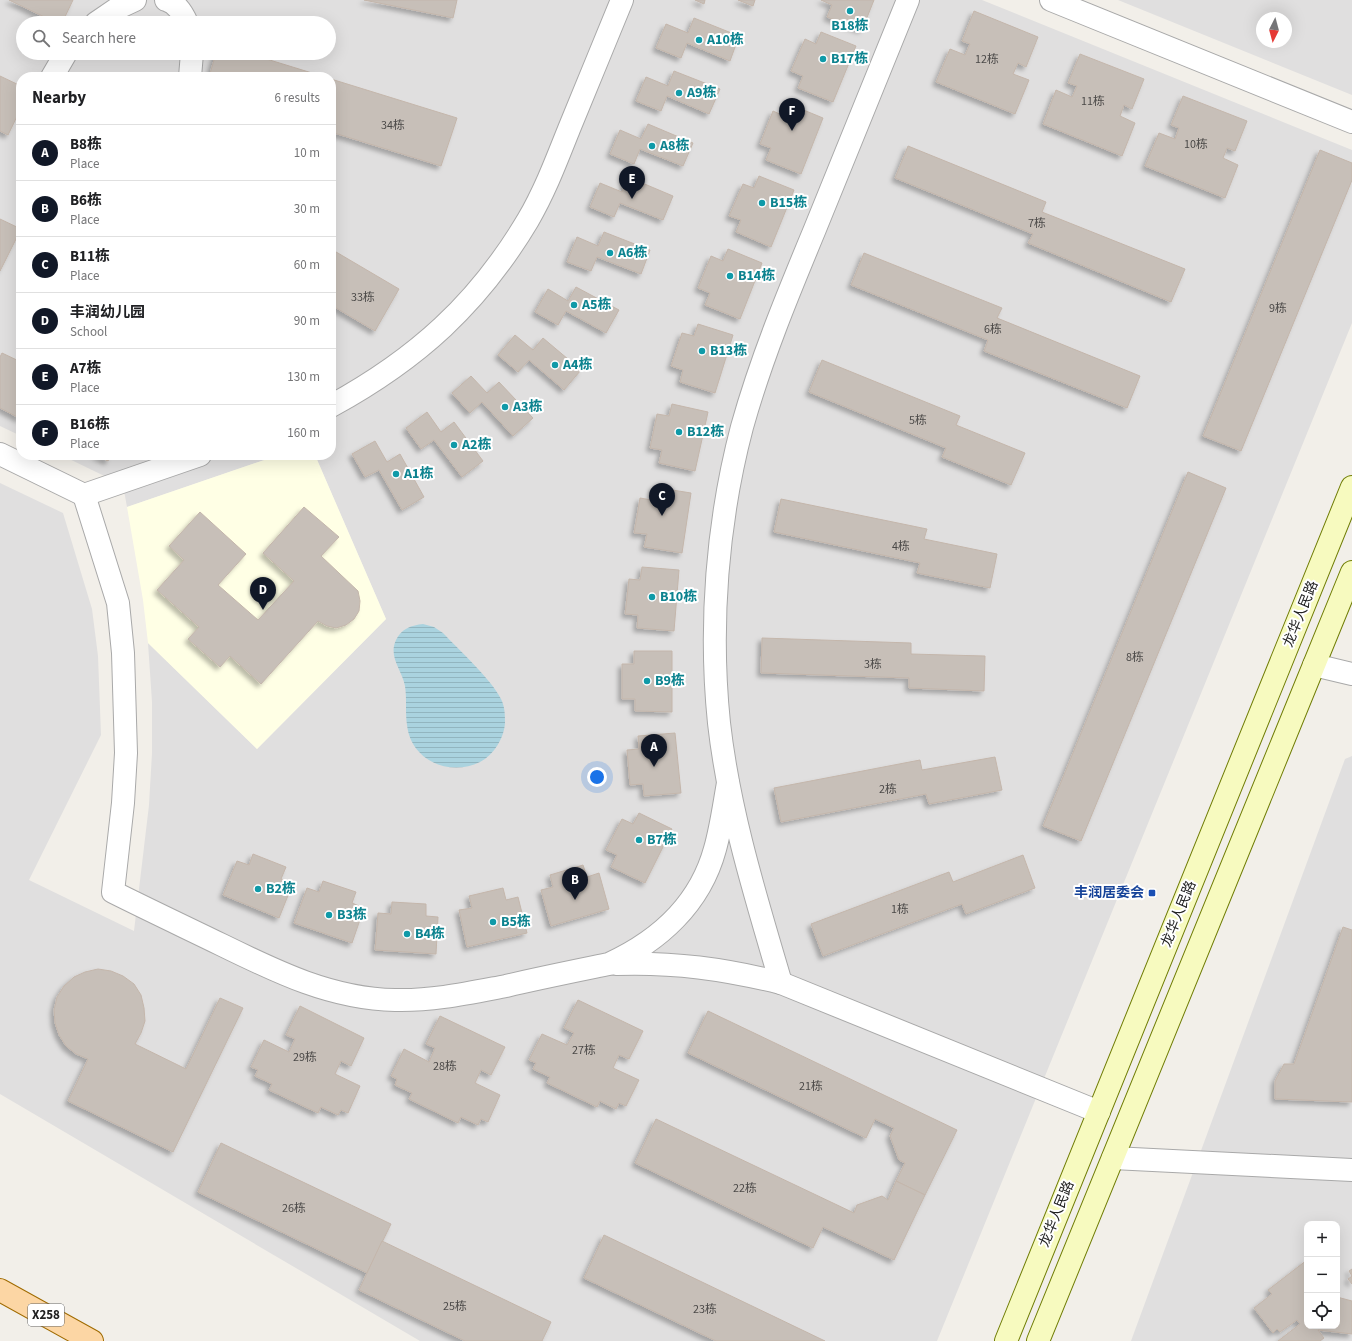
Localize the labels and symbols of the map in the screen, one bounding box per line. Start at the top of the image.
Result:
marker: B18栋 [845,6,855,16]
north arrow [1256,12,1292,48]
place label: B18栋 [831,16,869,36]
place label: A10栋 [706,30,744,50]
marker: A10栋 [694,35,704,45]
place label: B17栋 [831,49,868,69]
house number: 12栋 [975,51,999,68]
marker: B17栋 [818,54,828,64]
place label: A9栋 [686,83,716,103]
marker: A9栋 [674,88,684,98]
house number: 11栋 [1081,93,1105,110]
pin: F [779,98,805,131]
house number: 34栋 [381,117,405,134]
place label: A8栋 [659,136,689,156]
house number: 10栋 [1184,136,1208,153]
marker: A8栋 [647,141,657,151]
pin: E [619,166,645,199]
place label: B15栋 [770,193,807,213]
marker: B15栋 [757,198,767,208]
house number: 7栋 [1028,215,1046,232]
place label: A6栋 [617,243,647,263]
marker: A6栋 [605,248,615,258]
place label: B14栋 [738,266,775,286]
marker: B14栋 [725,271,735,281]
house number: 33栋 [351,289,375,306]
place label: A5栋 [581,295,611,315]
marker: A5栋 [569,300,579,310]
house number: 9栋 [1269,300,1287,317]
house number: 6栋 [984,321,1002,338]
place label: B13栋 [710,341,747,361]
marker: B13栋 [697,346,707,356]
place label: A4栋 [562,355,592,375]
marker: A4栋 [550,360,560,370]
place label: A3栋 [512,397,542,417]
marker: A3栋 [500,402,510,412]
house number: 5栋 [909,412,927,429]
place label: B12栋 [687,422,724,442]
marker: B12栋 [674,427,684,437]
place label: A2栋 [461,435,491,455]
marker: A2栋 [449,440,459,450]
place label: A1栋 [403,464,433,484]
marker: A1栋 [391,469,401,479]
pin: C [649,483,675,516]
house number: 4栋 [892,538,910,555]
pin: D [250,577,276,610]
street label: 龙华人民路 [1279,578,1323,650]
place label: B10栋 [660,587,697,607]
marker: B10栋 [647,592,657,602]
house number: 8栋 [1126,649,1144,666]
house number: 3栋 [864,656,882,673]
place label: B9栋 [655,671,685,691]
marker: B9栋 [642,676,652,686]
pin: A [641,734,667,767]
your location [587,767,607,787]
house number: 2栋 [879,781,897,798]
place label: B7栋 [647,830,677,850]
marker: B7栋 [634,835,644,845]
pin: B [562,867,588,900]
street label: 龙华人民路 [1157,878,1201,950]
place label: B2栋 [266,879,296,899]
place label: 丰润居委会 [1074,883,1144,903]
marker: B2栋 [253,884,263,894]
marker: 丰润居委会 [1147,888,1157,898]
house number: 1栋 [891,901,909,918]
place label: B3栋 [337,905,367,925]
marker: B3栋 [324,910,334,920]
place label: B5栋 [501,912,531,932]
marker: B5栋 [488,917,498,927]
place label: B4栋 [415,924,445,944]
marker: B4栋 [402,929,412,939]
house number: 27栋 [572,1042,596,1059]
house number: 29栋 [293,1049,317,1066]
house number: 28栋 [433,1058,457,1075]
house number: 21栋 [799,1078,823,1095]
street label: 龙华人民路 [1035,1178,1079,1250]
house number: 22栋 [733,1180,757,1197]
house number: 26栋 [282,1200,306,1217]
house number: 25栋 [443,1298,467,1315]
house number: 23栋 [693,1301,717,1318]
road number: X258 [28,1304,64,1326]

